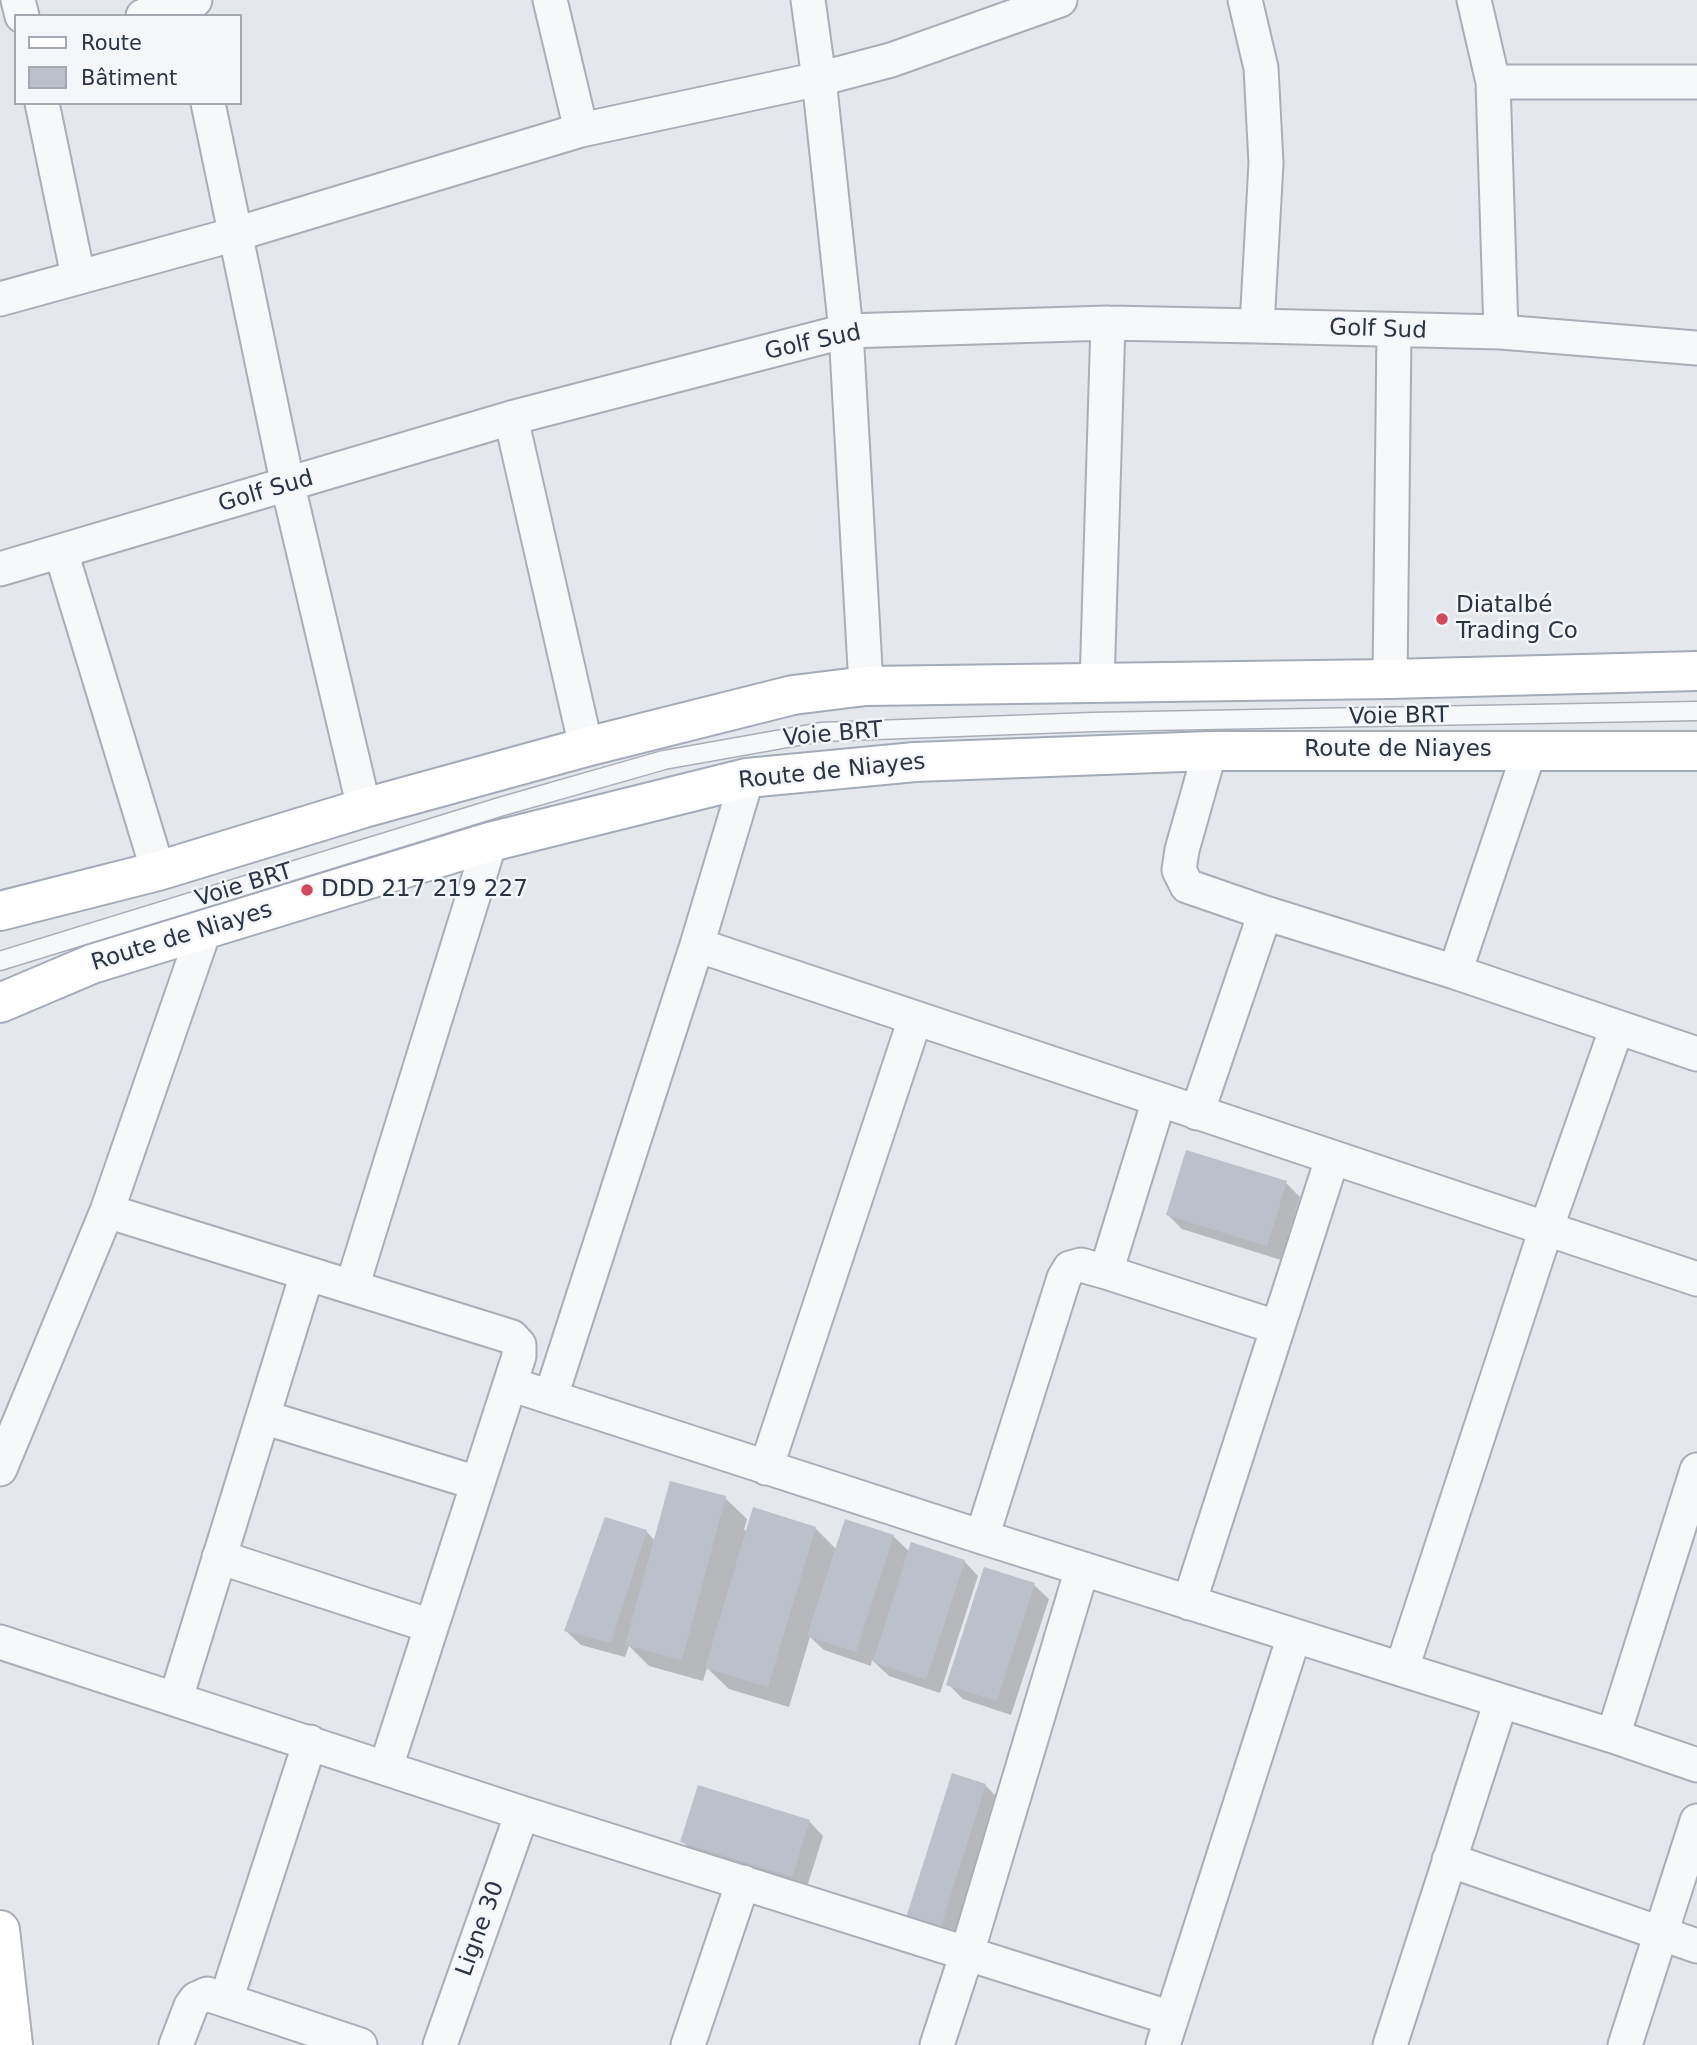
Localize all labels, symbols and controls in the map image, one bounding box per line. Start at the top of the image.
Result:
legend [14,14,242,105]
text: Route [81,31,142,55]
text: Bâtiment [81,66,177,90]
street label: Golf Sud [1329,315,1427,345]
street label: Golf Sud [762,319,864,367]
street label: Golf Sud [215,465,317,519]
place label: Diatalbé Trading Co [1456,592,1578,646]
marker: Diatalbé Trading Co [1434,611,1450,627]
street label: Voie BRT [1349,702,1449,732]
street label: Voie BRT [782,717,884,753]
street label: Route de Niayes [1304,736,1492,764]
street label: Route de Niayes [737,748,927,796]
street label: Voie BRT [192,858,296,914]
place label: DDD 217 219 227 [321,876,528,904]
marker: DDD 217 219 227 [299,882,315,898]
street label: Route de Niayes [88,896,276,978]
street label: Ligne 30 [451,1878,511,1980]

